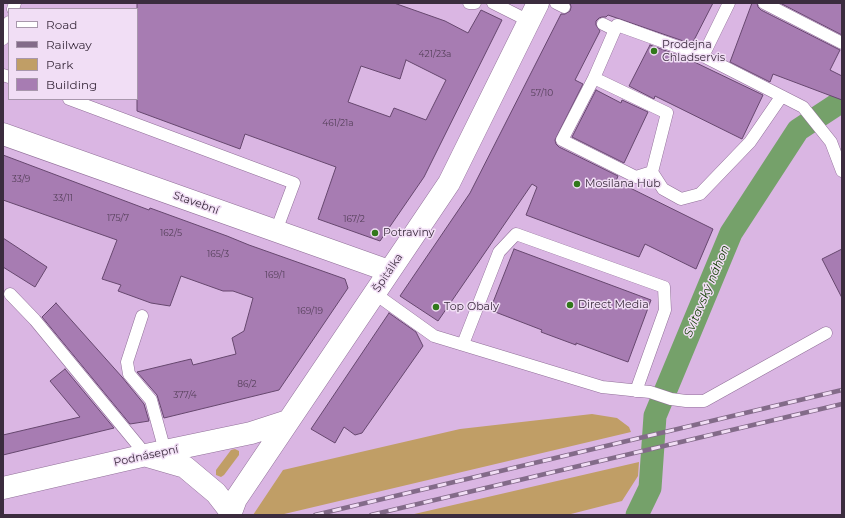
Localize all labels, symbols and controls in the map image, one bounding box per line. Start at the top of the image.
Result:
legend [8,8,138,100]
text: Road [46,17,77,32]
text: Railway [46,37,92,52]
place label: Prodejna Chladservis [662,38,725,64]
marker: Prodejna Chladservis [649,46,659,56]
house number: 421/23a [419,49,451,59]
text: Park [46,57,73,72]
text: Building [46,77,97,92]
house number: 57/10 [531,88,553,98]
house number: 461/21a [322,118,354,128]
house number: 33/9 [12,174,30,184]
place label: Mosilana Hub [585,177,661,191]
marker: Mosilana Hub [572,179,582,189]
street label: Stavební [171,189,221,217]
house number: 33/11 [53,193,73,203]
house number: 175/7 [107,213,129,223]
house number: 167/2 [343,214,365,224]
place label: Potraviny [383,226,435,240]
house number: 162/5 [160,228,182,238]
marker: Potraviny [370,228,380,238]
water label: Svitavský náhon [681,243,733,339]
house number: 165/3 [207,249,229,259]
street label: Špitálka [370,251,406,295]
house number: 169/1 [265,270,285,280]
place label: Direct Media [578,298,649,312]
place label: Top Obaly [444,300,499,314]
marker: Direct Media [565,300,575,310]
marker: Top Obaly [431,302,441,312]
house number: 169/19 [297,306,323,316]
house number: 86/2 [237,379,257,389]
house number: 377/4 [173,390,197,400]
street label: Podnásepní [112,443,180,469]

